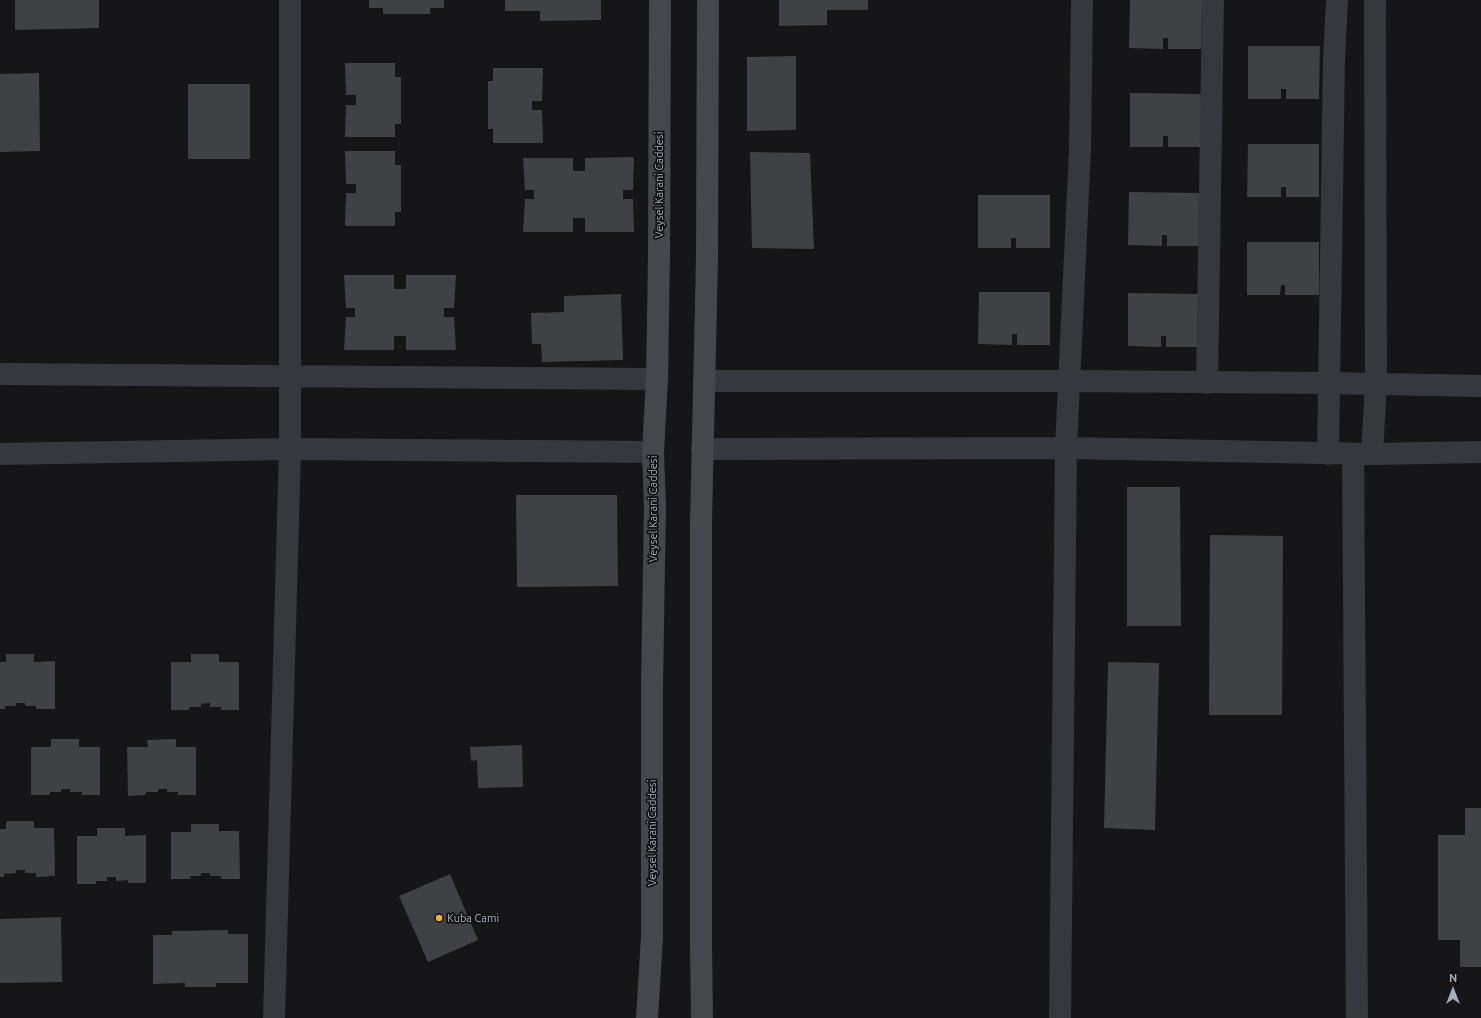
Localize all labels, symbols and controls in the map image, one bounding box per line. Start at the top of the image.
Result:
street label: Veysel Karani Caddesi [652,132,666,238]
street label: Veysel Karani Caddesi [646,456,660,562]
street label: Veysel Karani Caddesi [645,780,659,886]
place label: Kuba Cami [447,911,499,925]
marker: Kuba Cami [434,913,444,923]
north arrow [1433,970,1473,1010]
text: N [1449,972,1457,984]

